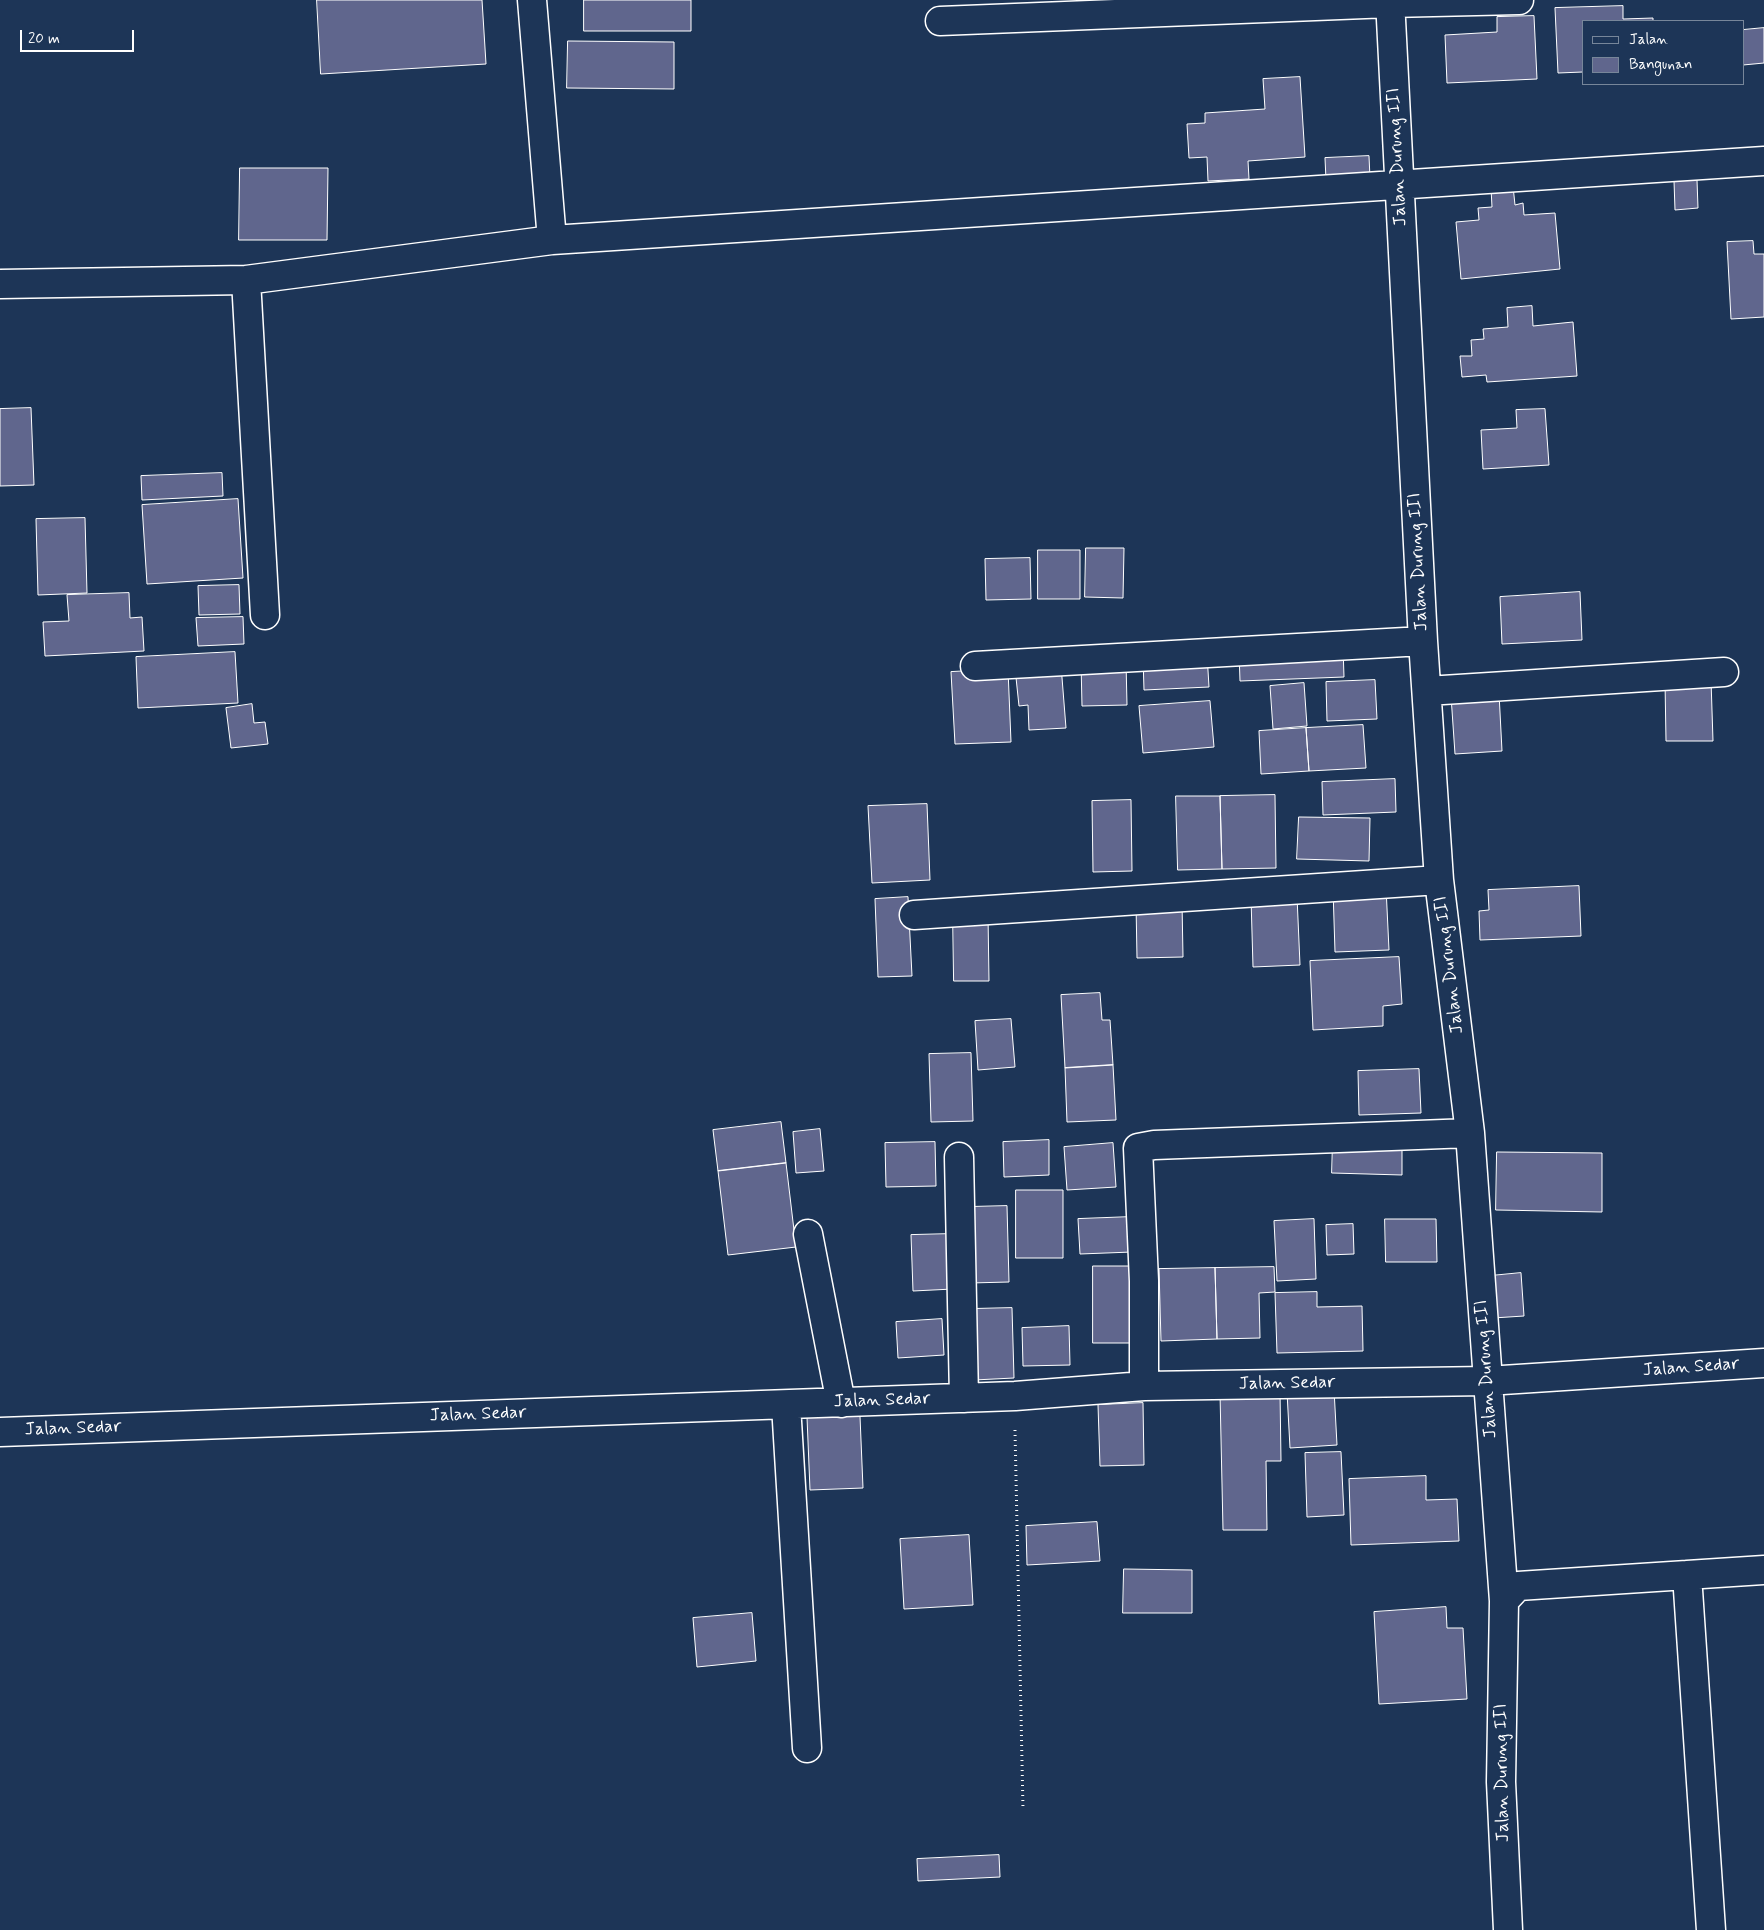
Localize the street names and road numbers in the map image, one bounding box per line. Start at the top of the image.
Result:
street label: Jalan Durung III [1384,87,1412,227]
street label: Jalan Durung III [1405,492,1433,632]
street label: Jalan Durung III [1431,895,1469,1035]
street label: Jalan Durung III [1471,1299,1503,1439]
street label: Jalan Sedar [1642,1354,1740,1382]
street label: Jalan Sedar [1238,1372,1336,1396]
street label: Jalan Sedar [833,1389,931,1413]
street label: Jalan Sedar [429,1403,527,1427]
street label: Jalan Sedar [24,1417,122,1441]
street label: Jalan Durung III [1491,1704,1515,1842]

